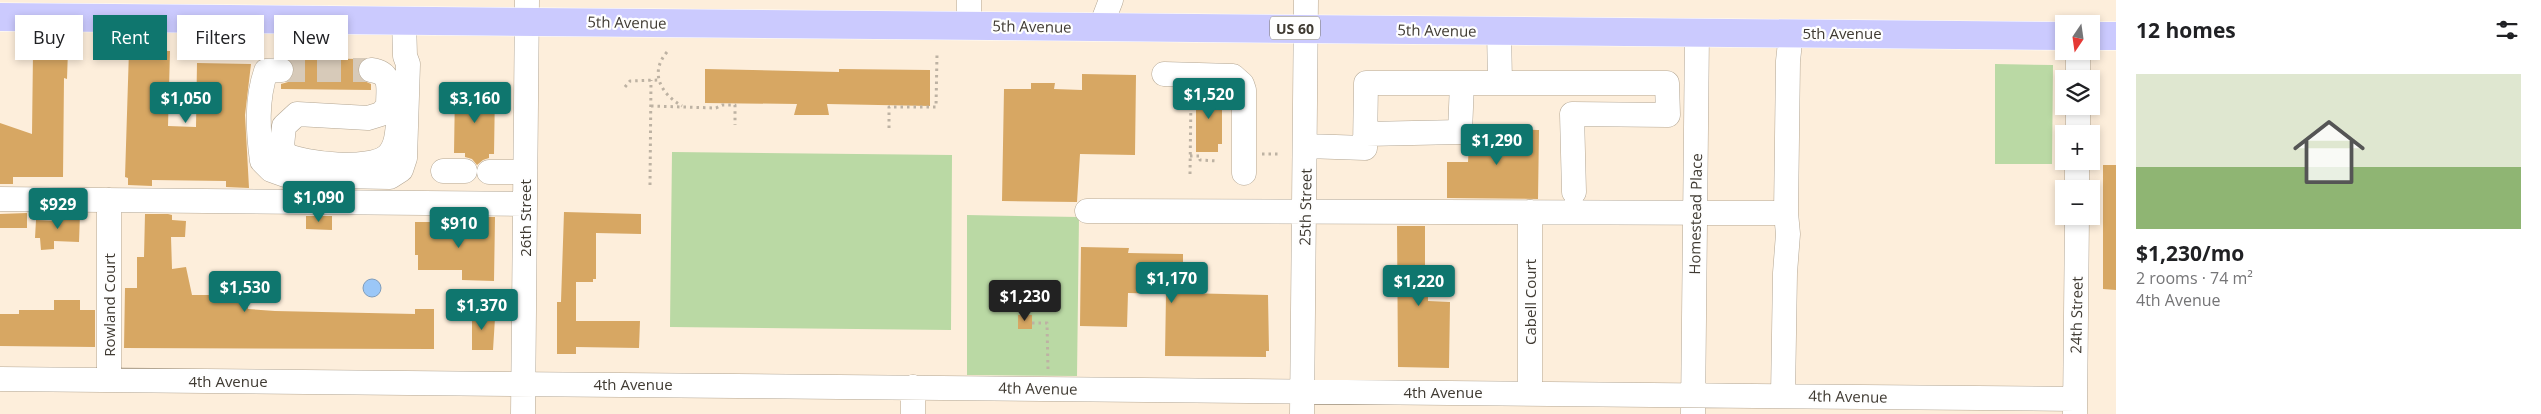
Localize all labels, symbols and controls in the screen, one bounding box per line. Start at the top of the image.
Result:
street label: 5th Avenue [587,11,667,33]
chip: Buy [15,15,83,60]
chip: Rent [93,15,167,60]
chip: Filters [177,15,264,60]
chip: New [274,15,348,60]
street label: 5th Avenue [992,15,1072,37]
north arrow [2055,15,2100,60]
map controls [2055,15,2100,225]
road number: US 60 [1270,16,1320,40]
text: 12 homes [2136,16,2236,44]
icon: filters [2493,16,2521,44]
street label: 5th Avenue [1397,19,1477,41]
street label: 5th Avenue [1802,23,1882,43]
button: layers [2055,70,2100,115]
pin: $1,520 [1168,78,1250,120]
pin: $1,050 [145,82,227,124]
pin: $3,160 [434,82,516,124]
text: $1,520 [1184,83,1234,105]
text: $1,050 [161,87,211,109]
text: $3,160 [450,87,500,109]
icon: home [2284,107,2374,197]
pin: $1,290 [1456,124,1538,166]
button: + [2055,125,2100,170]
text: $1,290 [1472,129,1522,151]
street label: Homestead Place [1684,153,1706,275]
street label: 25th Street [1294,168,1316,246]
street label: 26th Street [515,179,535,257]
pin: $1,090 [278,180,360,223]
button: − [2055,180,2100,225]
text: $1,090 [294,186,344,208]
pin: $929 [28,188,88,230]
text: $929 [40,193,76,215]
pin: $910 [429,206,489,249]
text: $910 [441,212,477,234]
text: $1,230/mo [2136,239,2244,267]
street label: Rowland Court [99,253,119,357]
street label: Cabell Court [1520,259,1540,345]
pin: $1,170 [1131,262,1213,304]
pin: $1,220 [1378,264,1460,307]
text: $1,170 [1147,267,1197,289]
text: 2 rooms · 74 m² [2136,267,2253,289]
pin: $1,530 [204,270,286,313]
text: $1,220 [1394,270,1444,292]
text: $1,530 [220,276,270,298]
street label: 24th Street [2065,276,2087,354]
pin: $1,230 [984,280,1066,322]
text: $1,230 [1000,285,1050,307]
pin: $1,370 [441,288,523,331]
text: 4th Avenue [2136,289,2221,311]
text: $1,370 [457,294,507,316]
street label: 4th Avenue [188,371,268,391]
street label: 4th Avenue [593,374,673,394]
street label: 4th Avenue [998,377,1078,399]
street label: 4th Avenue [1403,382,1483,402]
street label: 4th Avenue [1808,385,1888,407]

